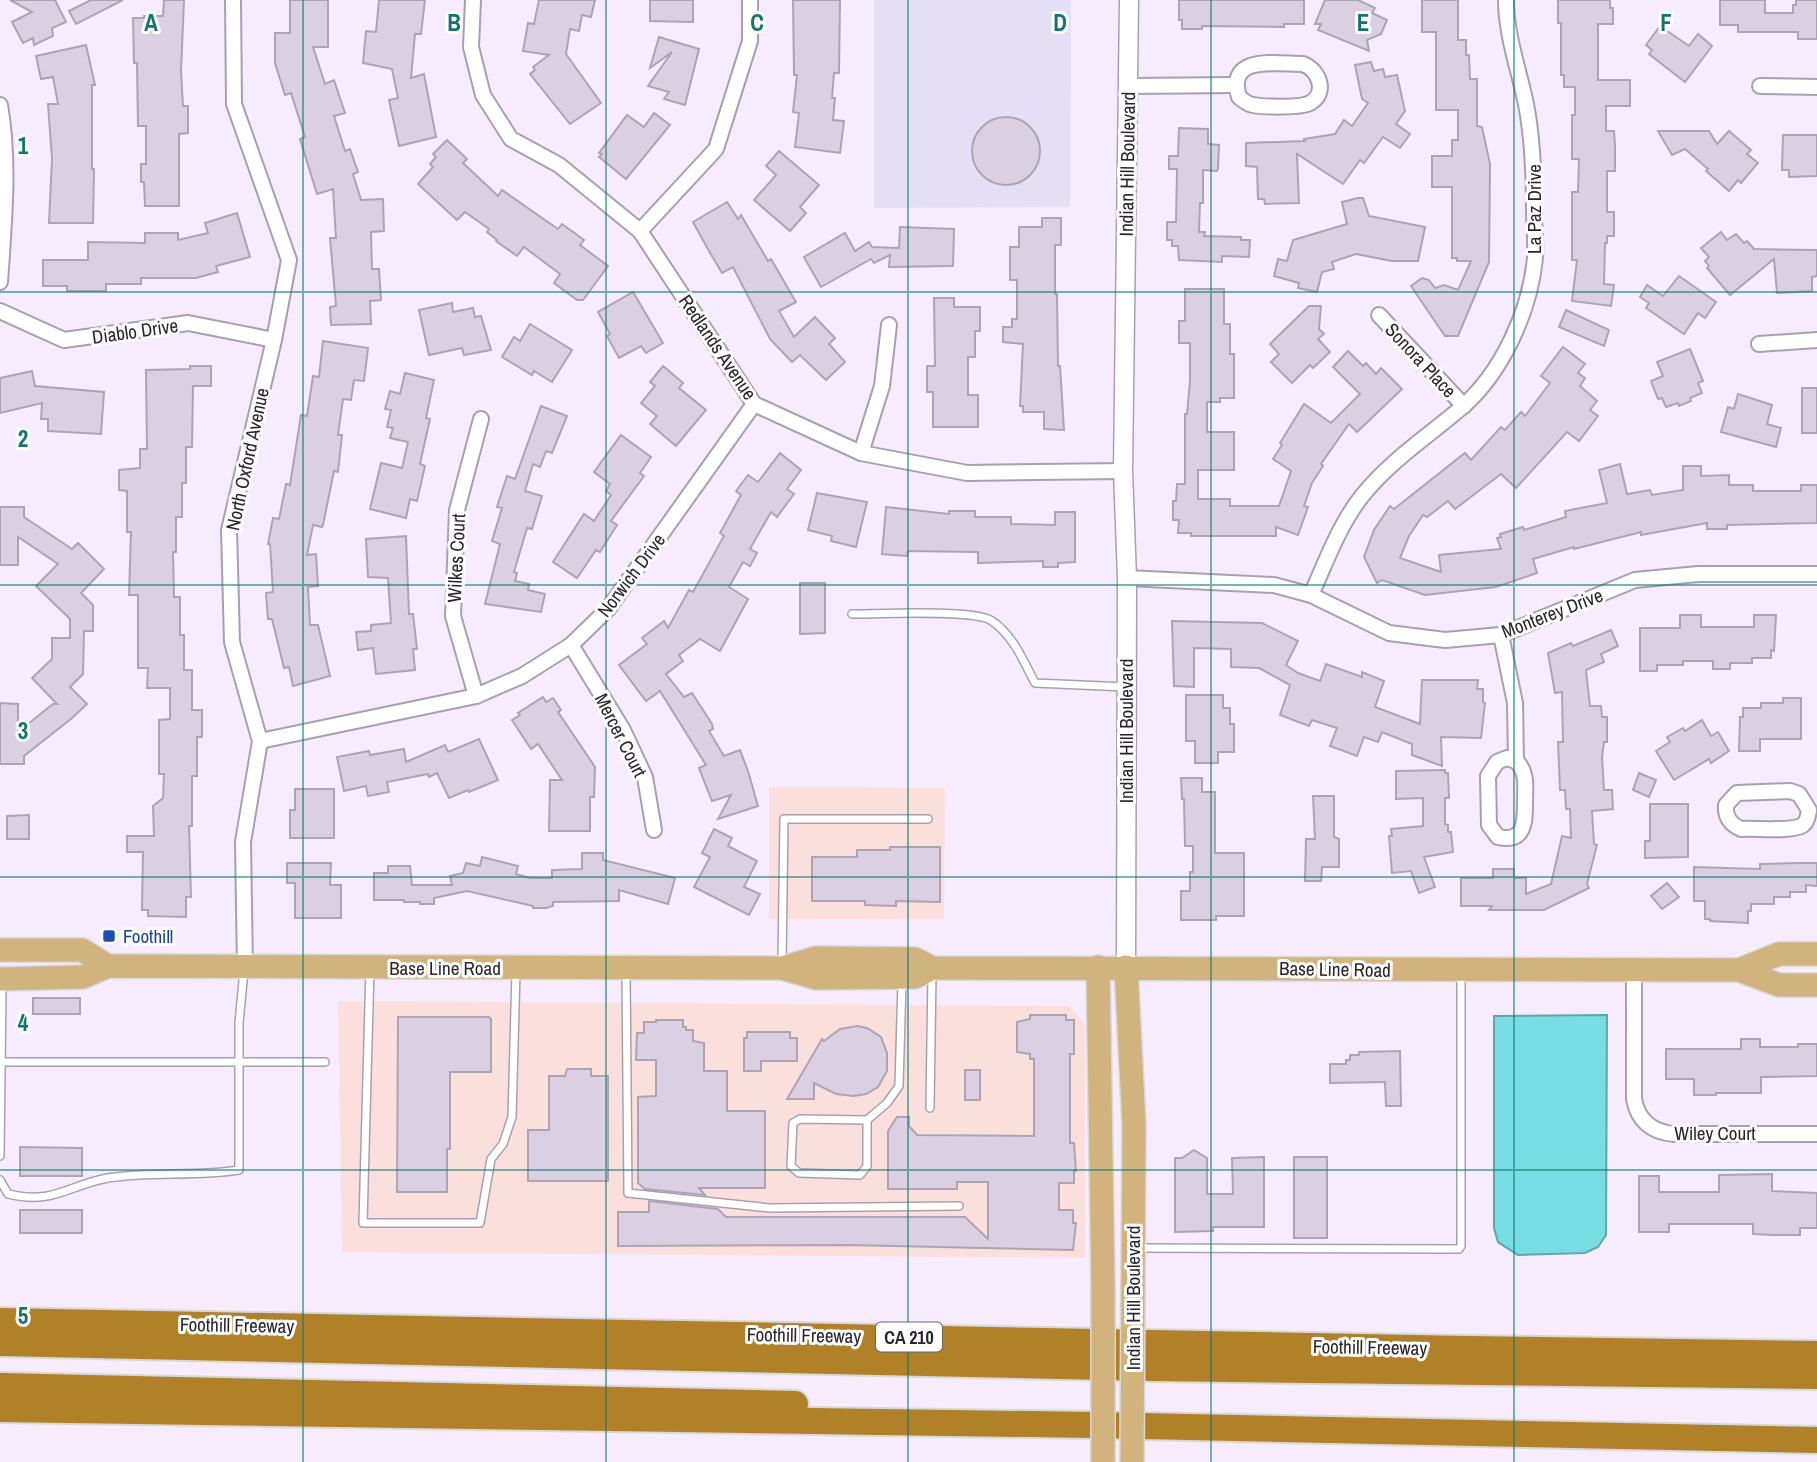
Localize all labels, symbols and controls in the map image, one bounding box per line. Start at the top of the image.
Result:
text: A [144,7,158,38]
text: B [447,7,461,38]
text: C [750,7,764,38]
text: D [1053,7,1067,38]
text: E [1357,7,1369,38]
text: F [1660,7,1672,38]
street label: Indian Hill Boulevard [1113,91,1141,237]
text: 1 [18,130,29,161]
street label: La Paz Drive [1521,164,1547,254]
street label: Redlands Avenue [673,289,763,405]
street label: Diablo Drive [90,312,180,350]
street label: Sonora Place [1380,317,1462,403]
street label: North Oxford Avenue [219,385,275,533]
text: 2 [18,423,28,454]
street label: Wilkes Court [441,512,471,603]
street label: Norwich Drive [591,528,671,622]
street label: Monterey Drive [1498,582,1606,644]
street label: Indian Hill Boulevard [1113,659,1139,803]
street label: Mercer Court [589,689,654,782]
text: 3 [18,715,28,746]
place label: Foothill [123,923,173,949]
marker: Foothill [101,928,117,944]
street label: Base Line Road [389,955,501,981]
street label: Base Line Road [1279,955,1391,983]
text: 4 [18,1007,29,1038]
street label: Wiley Court [1674,1120,1756,1146]
street label: Indian Hill Boulevard [1120,1226,1146,1370]
text: 5 [18,1300,28,1331]
street label: Foothill Freeway [180,1311,295,1339]
street label: Foothill Freeway [747,1321,862,1349]
road number: CA 210 [876,1322,942,1352]
street label: Foothill Freeway [1313,1333,1428,1361]

